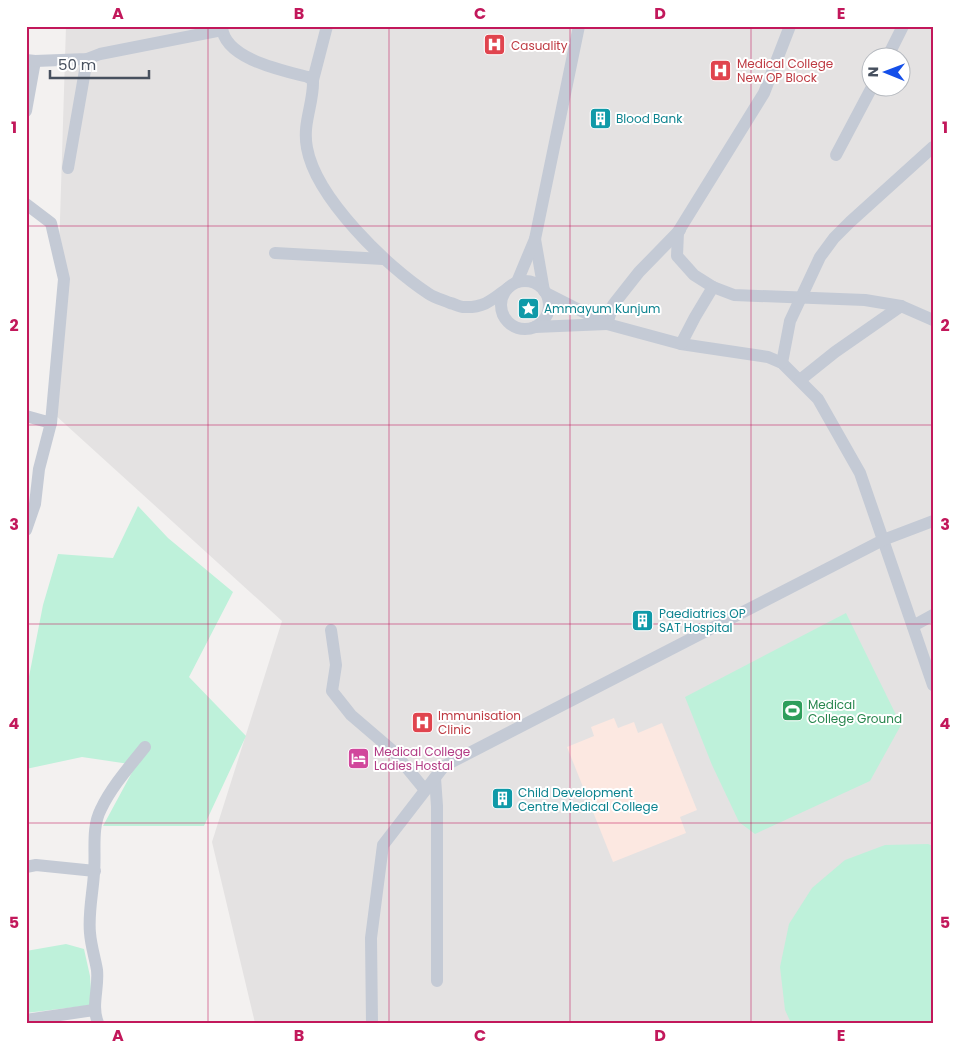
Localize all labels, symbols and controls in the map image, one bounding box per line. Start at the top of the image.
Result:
text: A [112,2,124,25]
text: B [294,2,304,25]
text: C [474,2,486,25]
text: D [654,2,666,25]
text: E [837,2,845,25]
hospital icon: Casuality [483,33,507,57]
place label: Casuality [511,37,568,54]
scale bar [50,48,149,80]
north arrow [862,48,912,98]
text: 50 m [58,54,96,75]
place label: Medical College New OP Block [737,55,833,86]
hospital icon: Medical College New OP Block [709,58,733,82]
text: N [863,66,883,77]
building icon: Blood Bank [588,106,612,130]
place label: Blood Bank [616,110,683,127]
text: 1 [11,116,17,139]
text: 1 [942,116,948,139]
place icon: Ammayum Kunjum [516,296,540,320]
place label: Ammayum Kunjum [544,300,661,317]
text: 2 [9,314,19,337]
text: 2 [940,314,950,337]
text: 3 [9,513,19,536]
text: 3 [940,513,950,536]
place label: Paediatrics OP SAT Hospital [659,605,746,636]
building icon: Paediatrics OP SAT Hospital [631,608,655,632]
place label: Medical College Ground [808,696,902,727]
sports icon: Medical College Ground [780,699,804,723]
place label: Immunisation Clinic [438,707,521,738]
hospital icon: Immunisation Clinic [410,710,434,734]
text: 4 [9,712,20,735]
text: 4 [940,712,951,735]
place label: Medical College Ladies Hostal [374,743,470,774]
hotel icon: Medical College Ladies Hostal [346,746,370,770]
place label: Child Development Centre Medical College [518,784,658,815]
building icon: Child Development Centre Medical College [490,787,514,811]
text: 5 [9,911,19,934]
text: 5 [940,911,950,934]
text: A [112,1024,124,1047]
text: B [294,1024,304,1047]
text: C [474,1024,486,1047]
text: D [654,1024,666,1047]
text: E [837,1024,845,1047]

